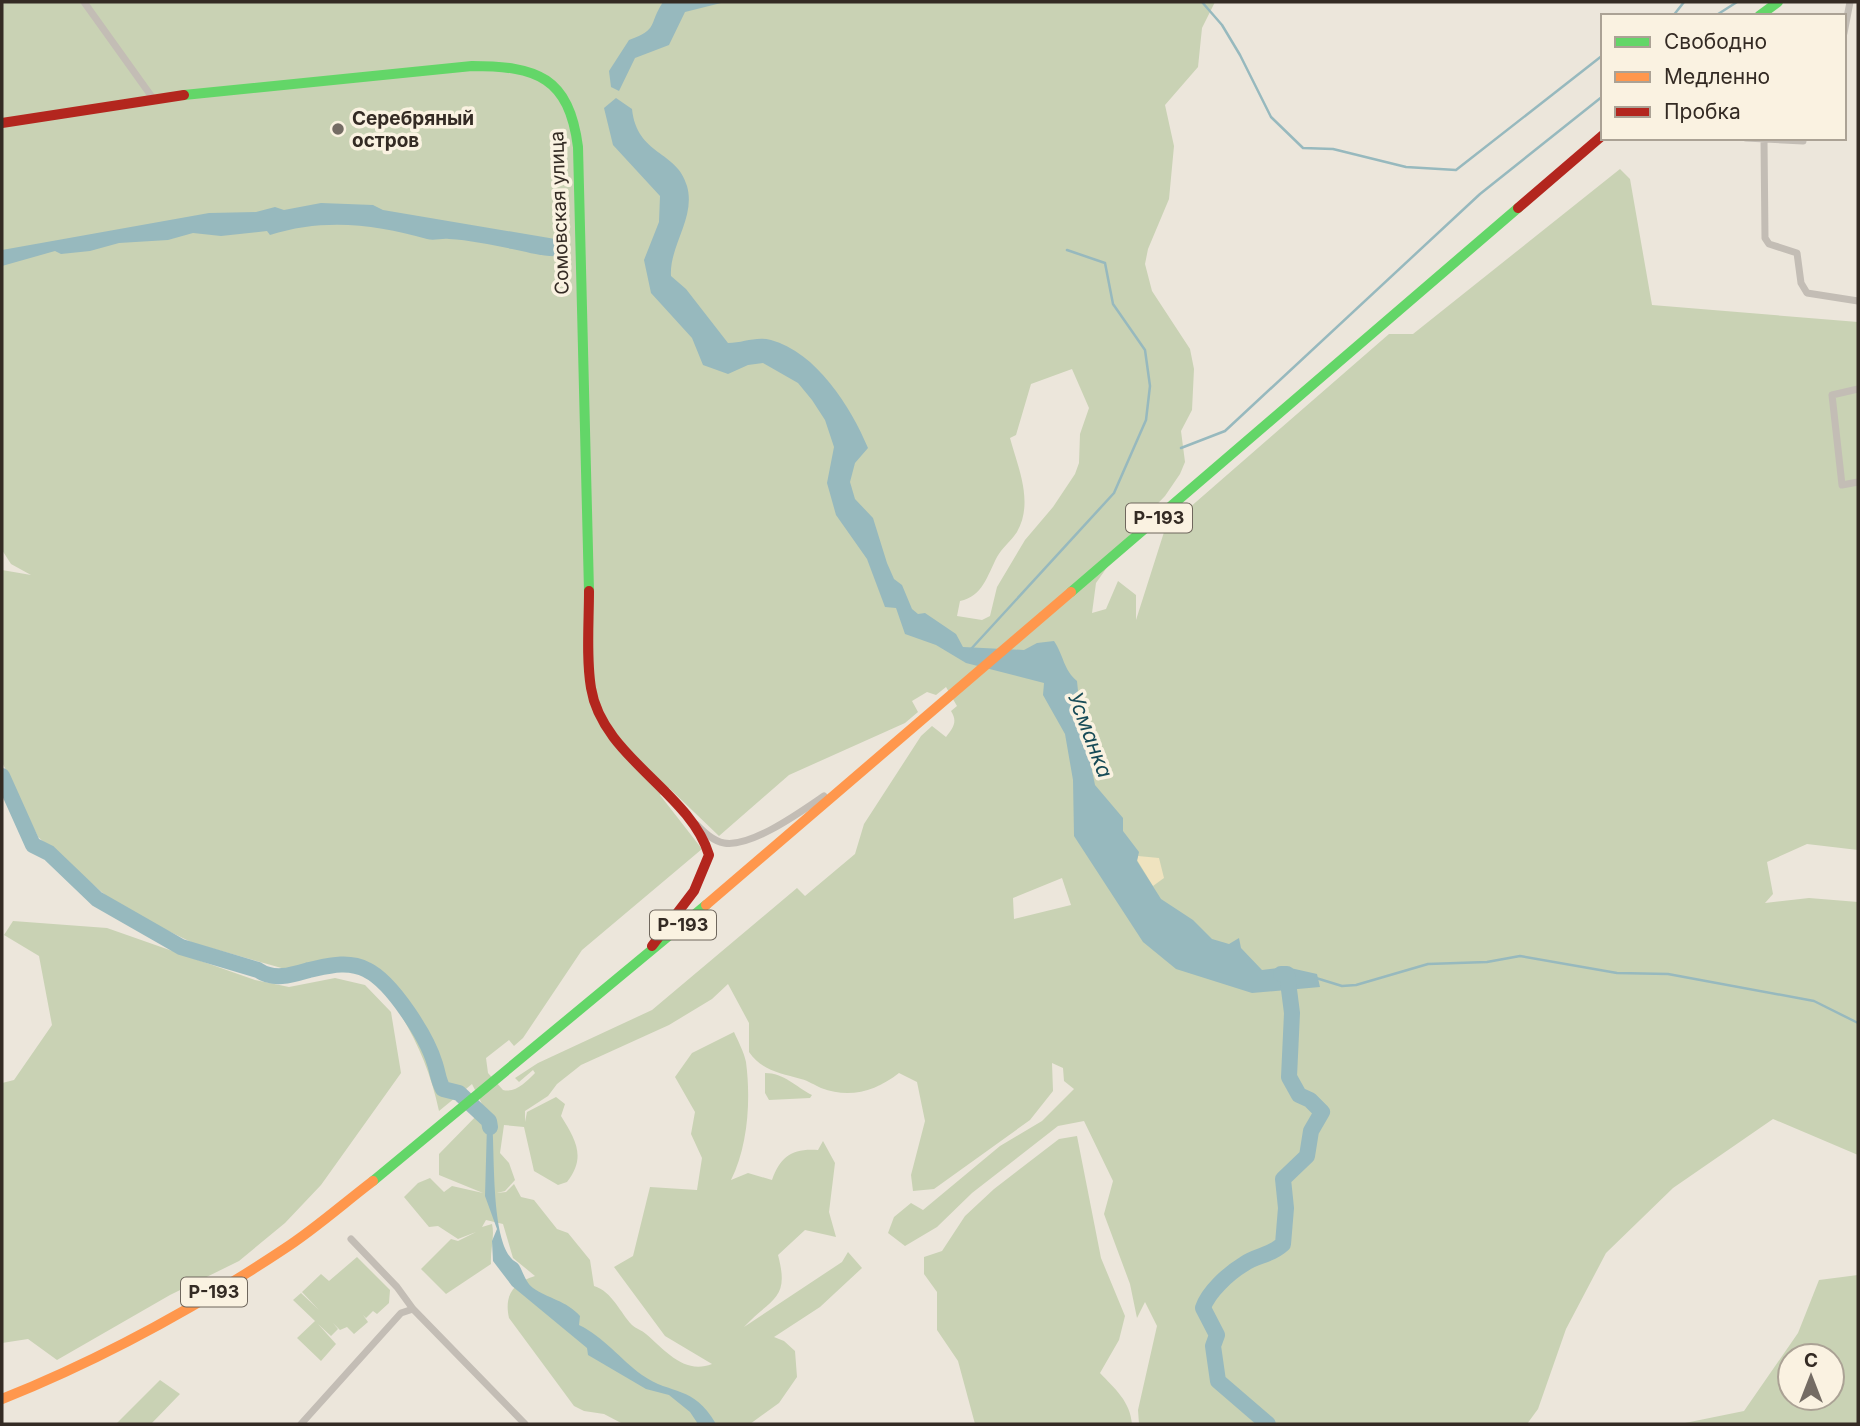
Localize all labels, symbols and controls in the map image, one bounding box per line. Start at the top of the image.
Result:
legend [1601,14,1846,140]
text: Свободно [1664,29,1767,54]
text: Медленно [1664,64,1770,89]
text: Пробка [1664,99,1741,124]
place label: Серебряный остров [352,107,474,152]
marker: Серебряный остров [330,121,346,137]
street label: Сомовская улица [545,131,574,295]
road number: Р-193 [1126,504,1192,532]
water label: Усманка [1063,689,1118,781]
road number: Р-193 [650,910,716,940]
road number: Р-193 [181,1278,247,1307]
north arrow [1776,1342,1846,1412]
text: С [1804,1349,1818,1372]

